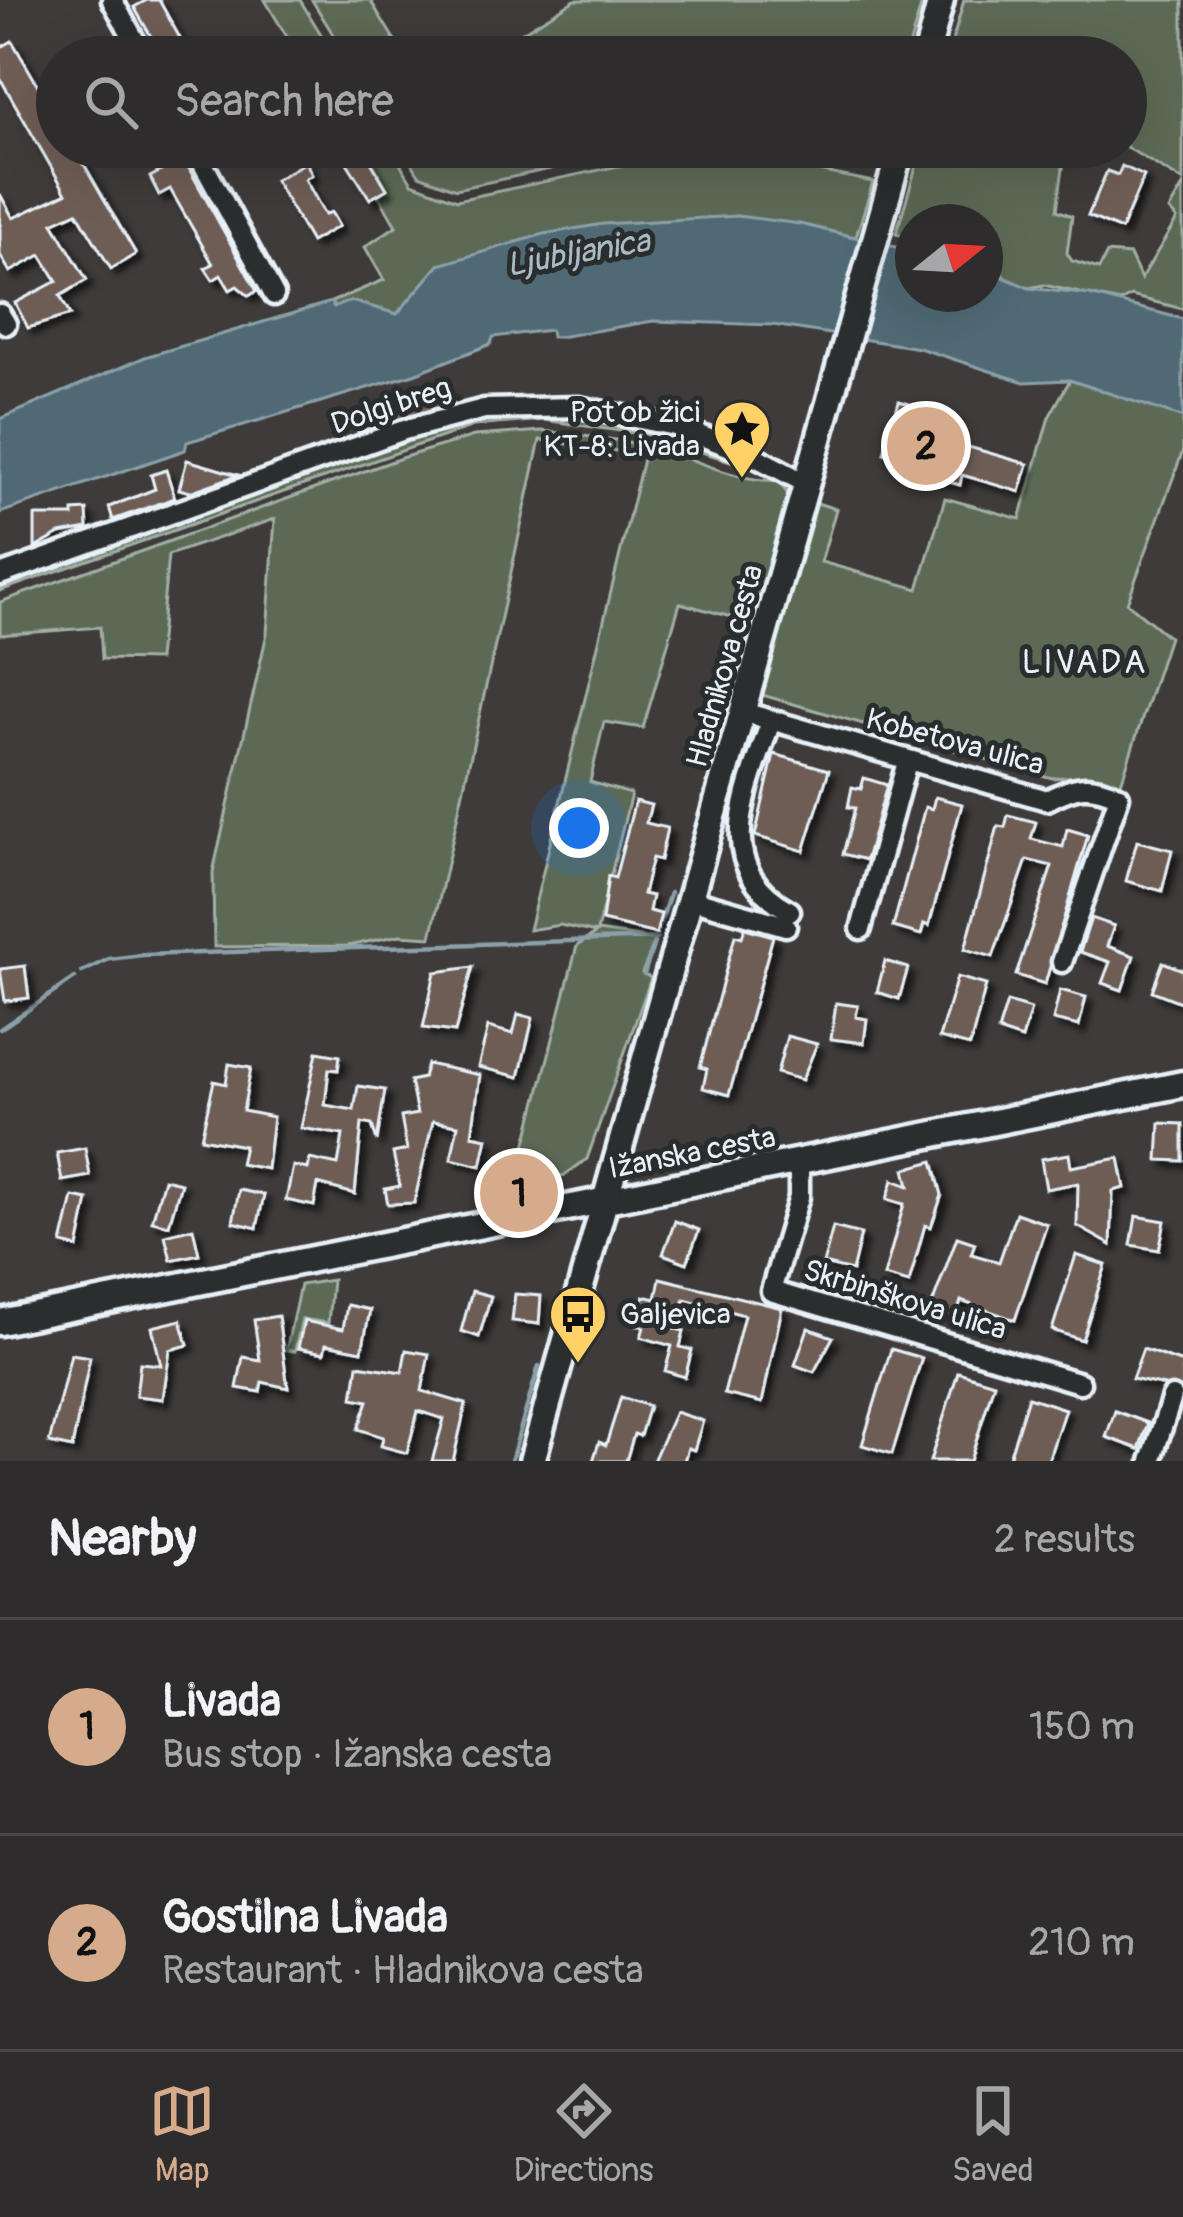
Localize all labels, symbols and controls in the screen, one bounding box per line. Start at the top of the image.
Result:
search box [36,36,1147,168]
icon: search [78,69,144,135]
text: Search here [174,74,394,130]
north arrow [895,204,1003,312]
water label: Ljubljanica [503,220,654,286]
street label: Dolgi breg [326,369,456,443]
place label: Pot ob žici KT-8: Livada [544,394,700,465]
place icon: Pot ob žici KT-8: Livada [711,398,773,480]
pin: 2 [887,401,965,491]
street label: Hladnikova cesta [678,560,772,772]
district label: LIVADA [1022,642,1148,683]
street label: Kobetova ulica [862,700,1048,784]
your location [549,798,609,858]
street label: Ižanska cesta [605,1119,779,1187]
pin: 1 [480,1148,558,1238]
street label: Skrbinškova ulica [799,1252,1011,1348]
bus stop icon: Galjevica [547,1283,609,1365]
place label: Galjevica [620,1296,731,1333]
text: Nearby [48,1507,196,1571]
text: 2 results [994,1515,1135,1564]
text: Livada [162,1674,281,1730]
text: 1 [79,1702,95,1751]
text: 150 m [1029,1702,1135,1751]
text: Bus stop · Ižanska cesta [162,1730,552,1779]
text: Gostilna Livada [162,1890,448,1946]
text: 2 [76,1918,98,1967]
text: 210 m [1028,1918,1135,1967]
text: Restaurant · Hladnikova cesta [162,1946,644,1995]
tab: Map [149,2078,215,2191]
tab: Directions [514,2078,654,2191]
tab: Saved [952,2078,1034,2191]

